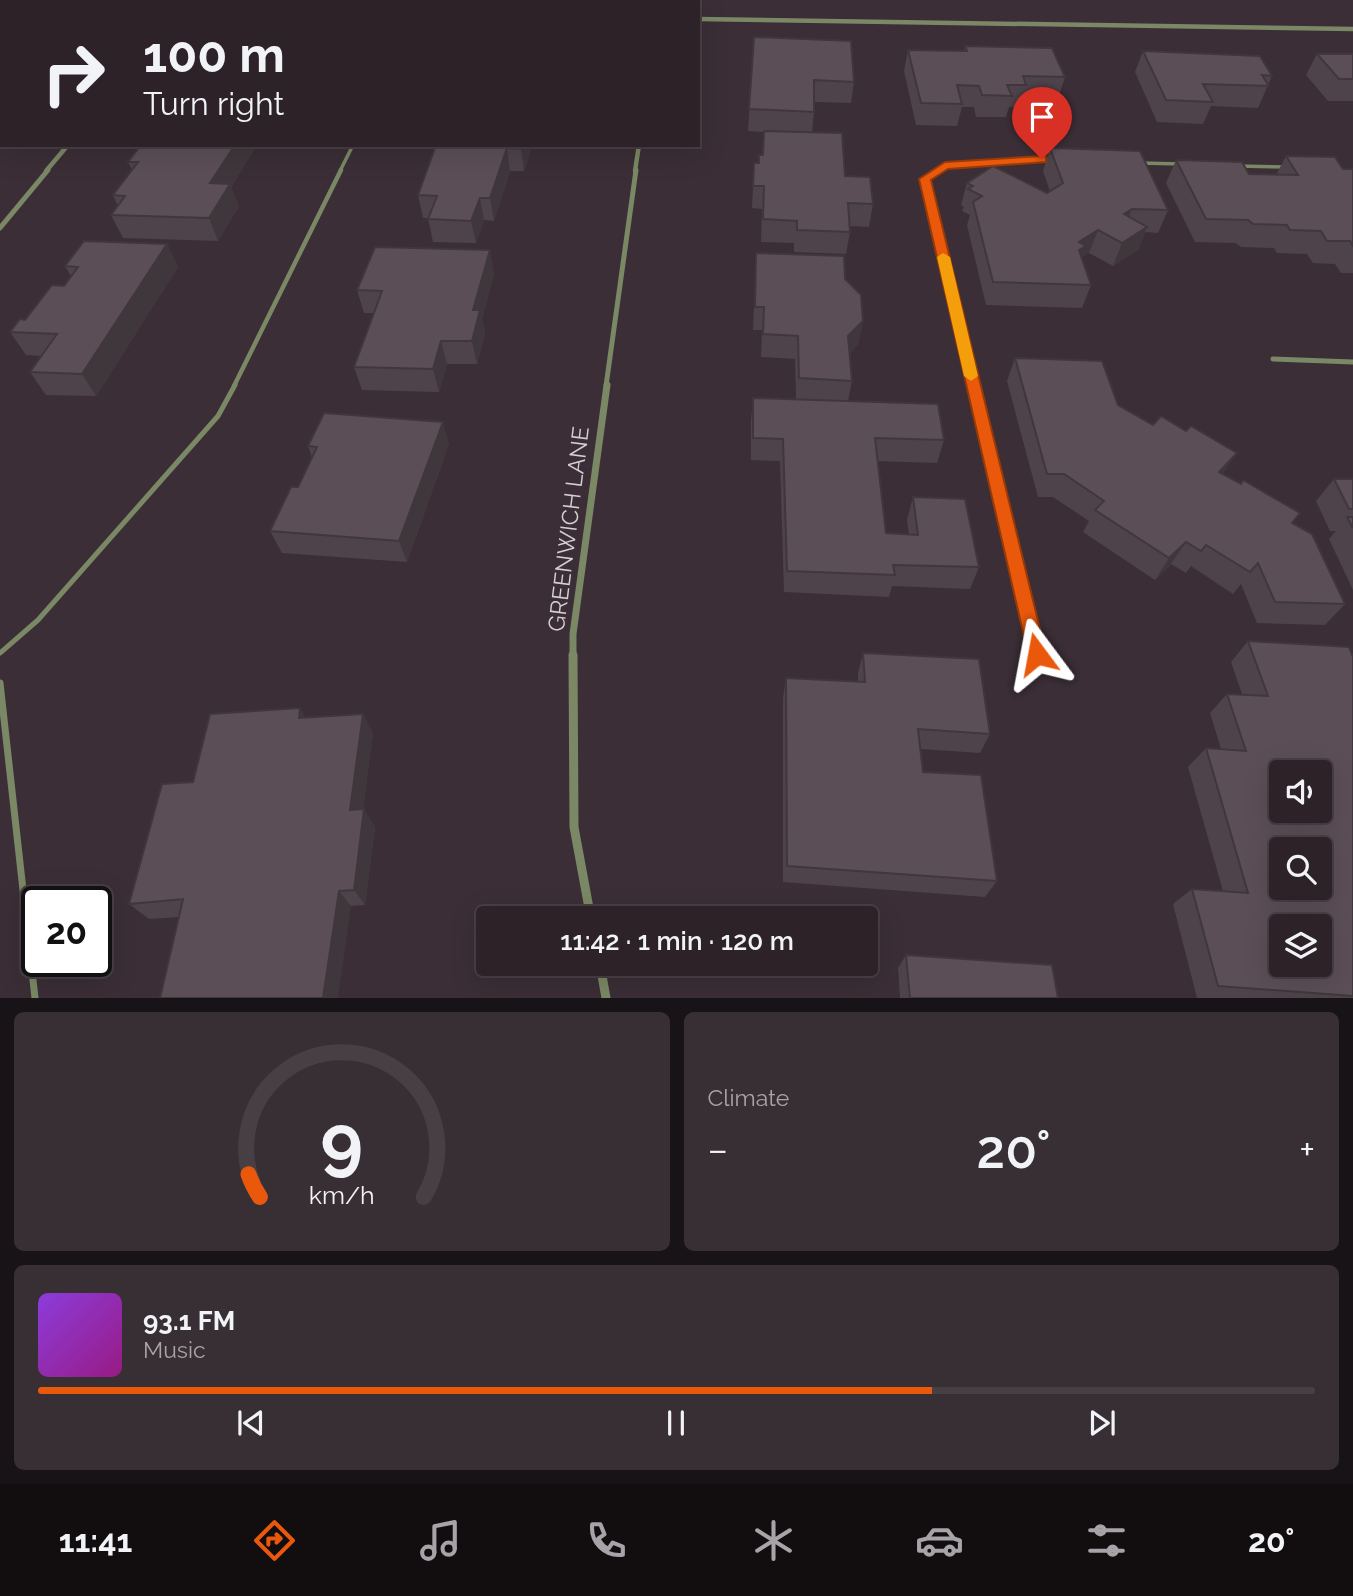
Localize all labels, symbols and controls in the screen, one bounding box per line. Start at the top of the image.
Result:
text: 100 m [143,26,285,83]
icon: right [28,28,119,119]
text: Turn right [143,85,284,122]
pin [1012,87,1072,159]
icon: arrive [1023,98,1061,136]
street label: GREENWICH LANE [542,425,594,633]
position arrow [1000,617,1074,691]
map controls [1269,760,1332,977]
button: sound [1269,760,1332,823]
button: search [1269,837,1332,900]
speed limit sign: 20 [21,886,112,977]
button: layers [1269,914,1332,977]
text: 11:42 · 1 min · 120 m [560,926,794,956]
text: Climate [708,1084,789,1111]
text: 9 [320,1100,363,1185]
text: 20° [977,1119,1051,1180]
text: − [708,1127,728,1172]
text: + [1299,1127,1315,1172]
text: km/h [309,1180,375,1210]
text: 93.1 FM [143,1306,235,1336]
text: Music [143,1336,206,1363]
icon: previous [232,1404,270,1442]
icon: pause [657,1404,695,1442]
icon: next [1083,1404,1121,1442]
icon: directions [250,1516,299,1565]
icon: music [416,1516,465,1565]
icon: phone [582,1516,631,1565]
icon: climate [749,1516,798,1565]
icon: car [915,1516,964,1565]
icon: filters [1082,1516,1131,1565]
text: 11:41 [59,1522,132,1559]
text: 20° [1248,1522,1294,1559]

